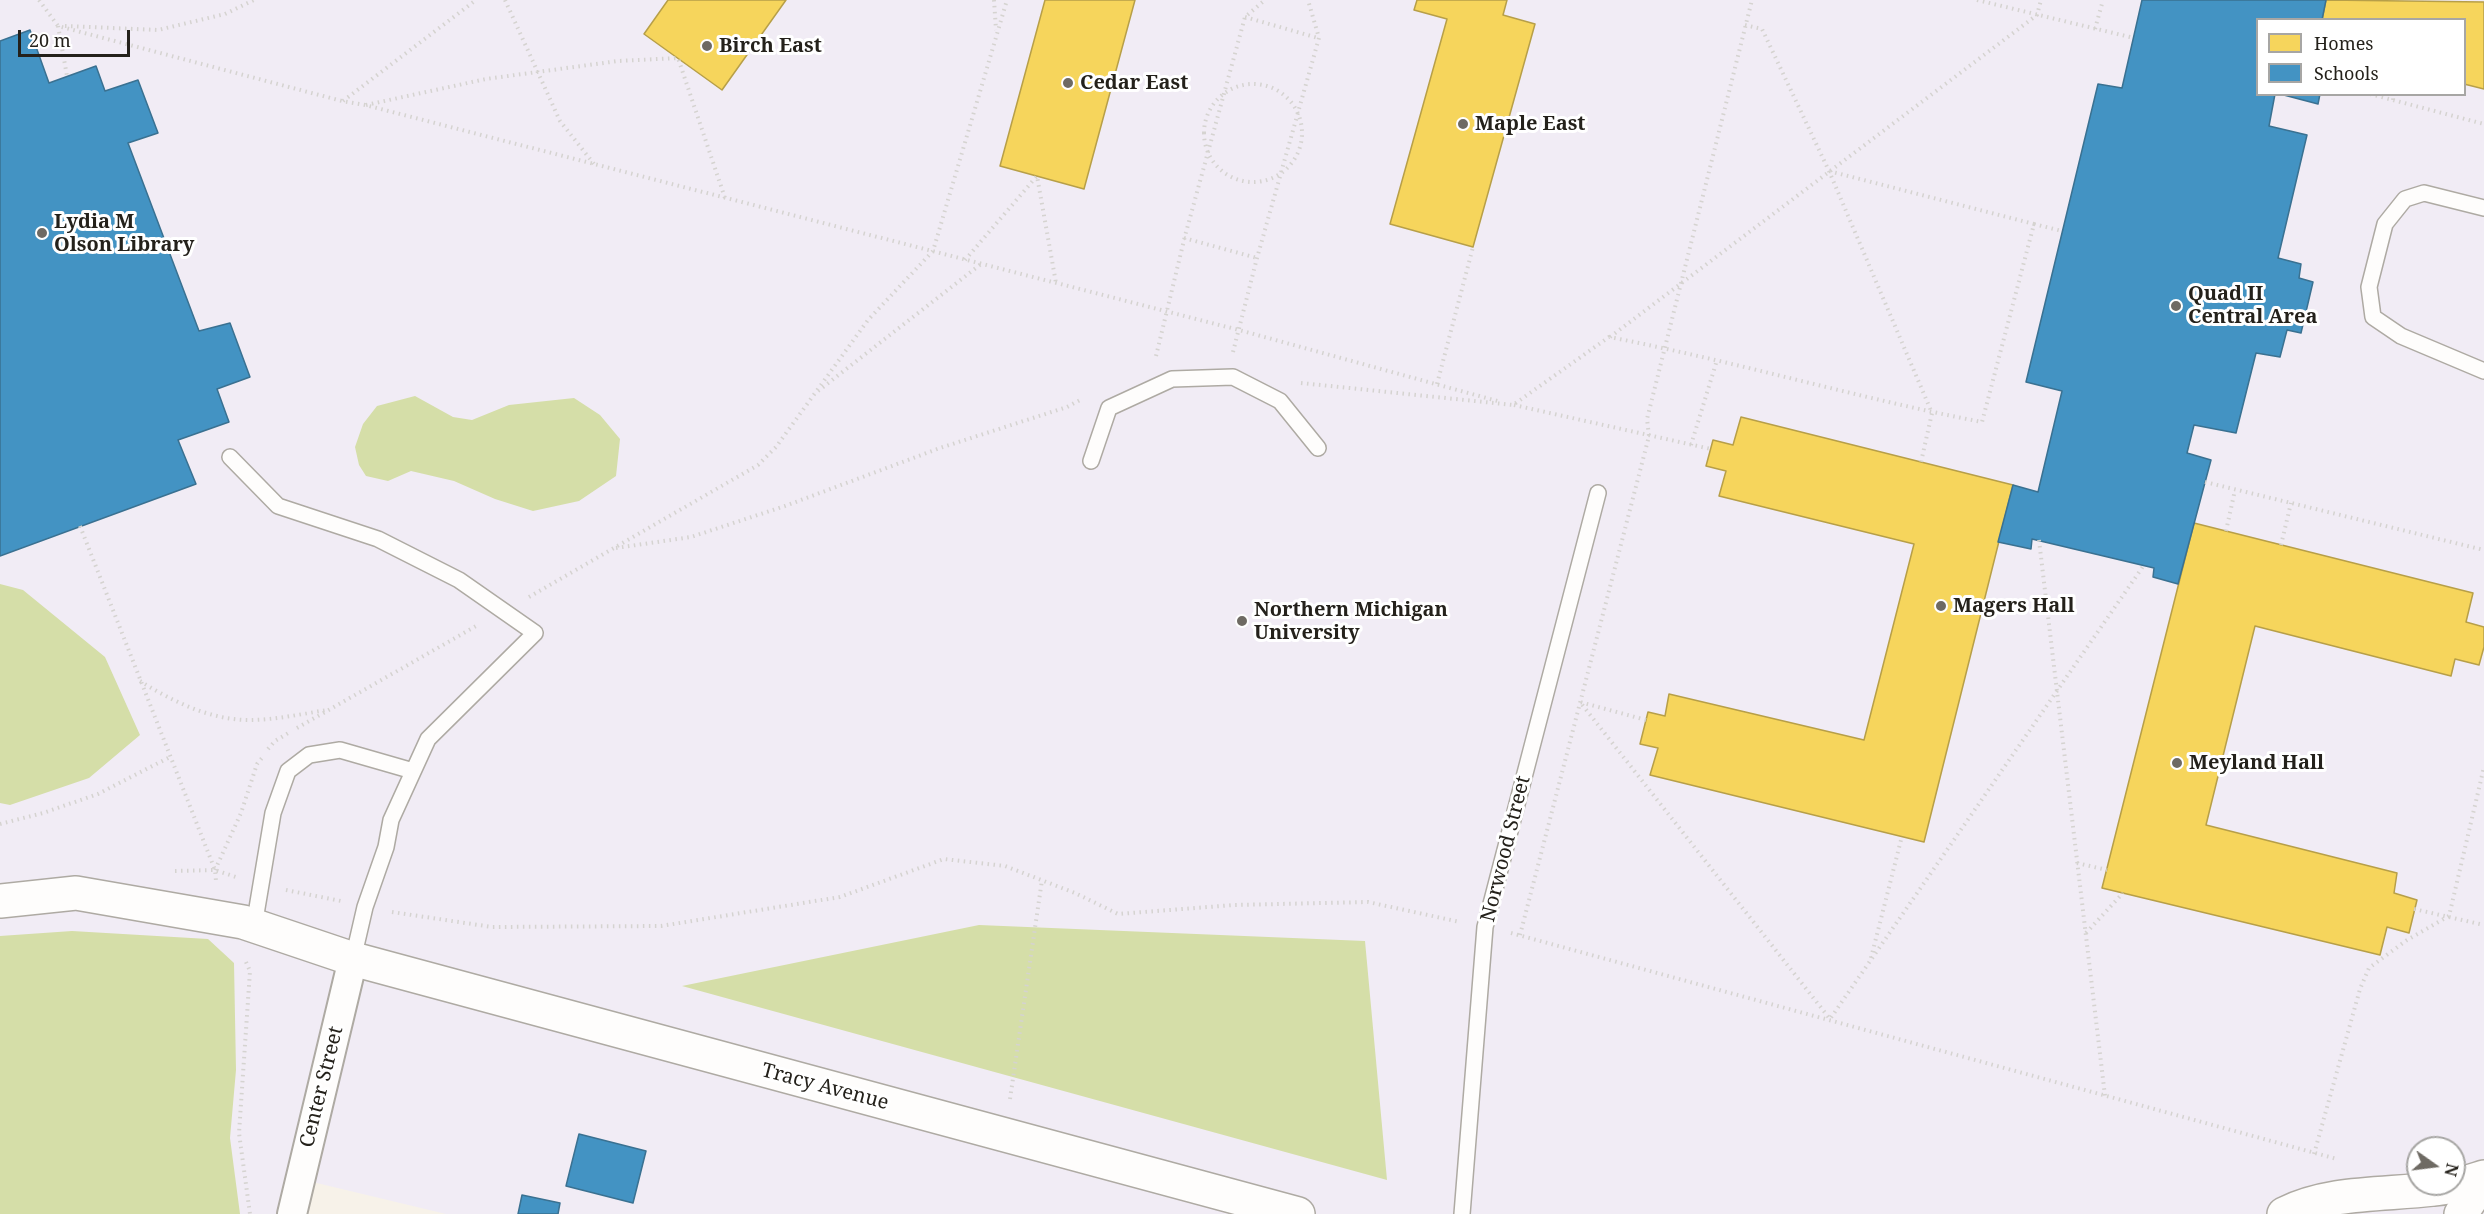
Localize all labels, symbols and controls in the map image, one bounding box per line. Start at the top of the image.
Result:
scale bar [21,18,134,56]
legend [2256,18,2466,96]
text: 20 m [29,28,71,52]
text: Homes [2314,31,2373,55]
place label: Birch East [719,34,822,58]
marker: Birch East [700,39,714,53]
text: Schools [2314,61,2379,85]
place label: Cedar East [1080,71,1188,95]
marker: Cedar East [1061,76,1075,90]
place label: Maple East [1475,112,1585,136]
marker: Maple East [1456,117,1470,131]
place label: Lydia M Olson Library [54,210,194,257]
marker: Lydia M Olson Library [35,226,49,240]
place label: Quad II Central Area [2188,282,2318,329]
marker: Quad II Central Area [2169,299,2183,313]
place label: Magers Hall [1953,594,2074,618]
place label: Northern Michigan University [1254,598,1448,645]
marker: Magers Hall [1934,599,1948,613]
marker: Northern Michigan University [1235,614,1249,628]
place label: Meyland Hall [2189,751,2324,775]
marker: Meyland Hall [2170,756,2184,770]
street label: Norwood Street [1476,773,1536,925]
street label: Center Street [295,1024,349,1150]
street label: Tracy Avenue [759,1059,891,1115]
north arrow [2406,1136,2466,1196]
text: N [2439,1161,2464,1179]

